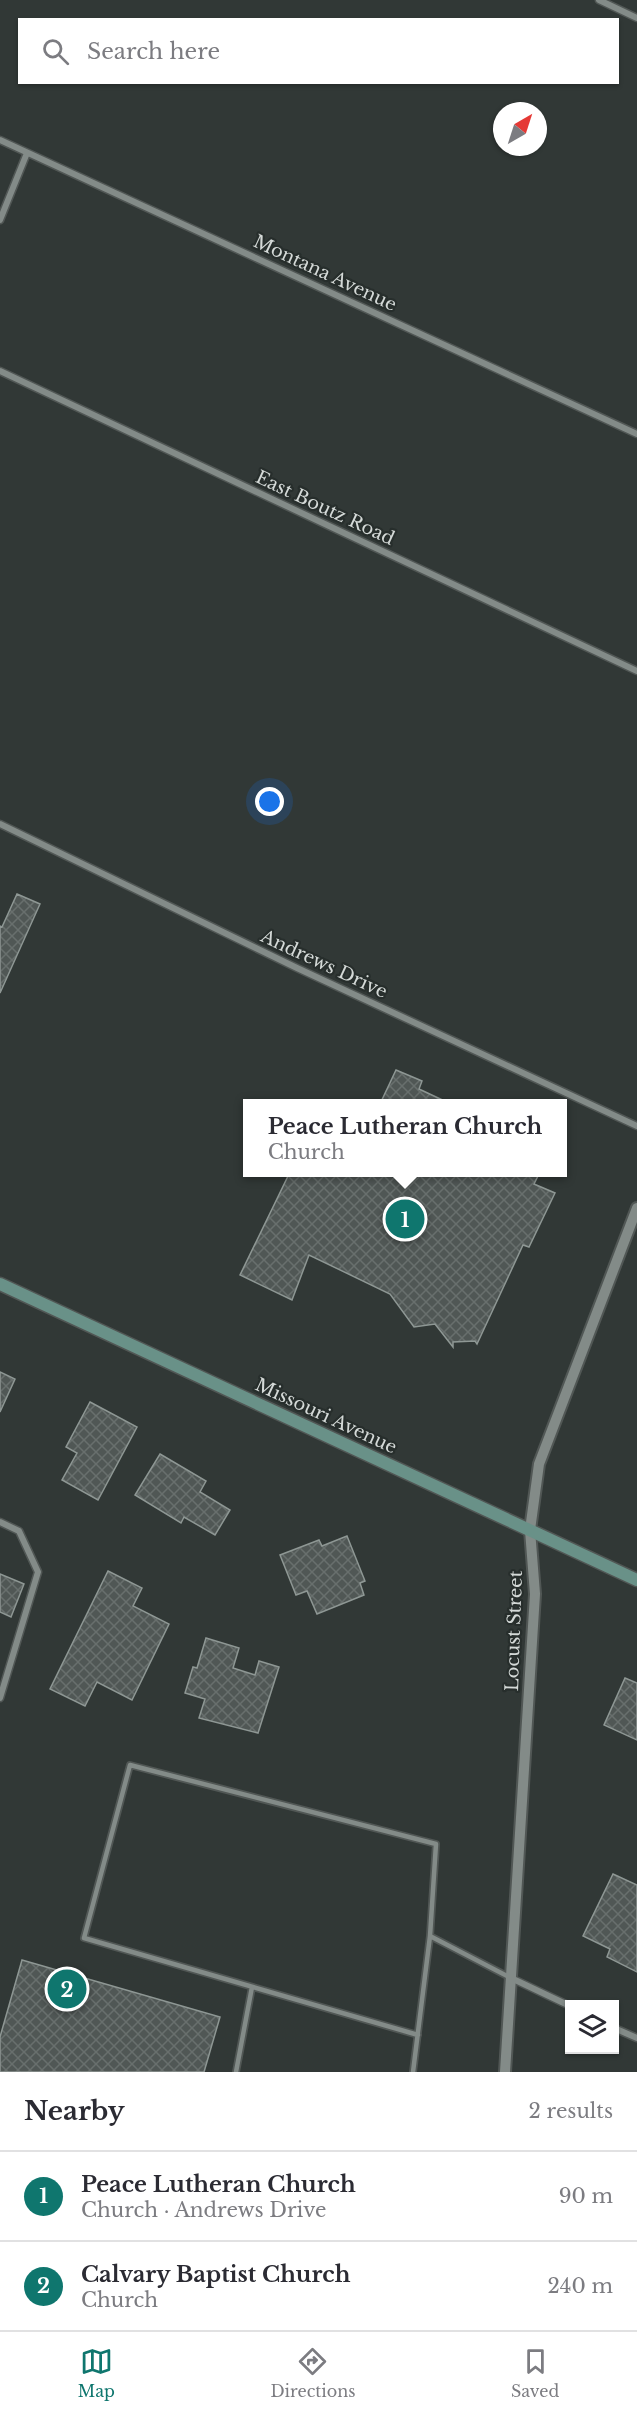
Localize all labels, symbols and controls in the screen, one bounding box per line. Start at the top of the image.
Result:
search box [18,18,619,84]
icon: search [39,35,72,68]
text: Search here [87,38,220,65]
north arrow [493,102,547,156]
street label: Montana Avenue [250,230,400,316]
street label: East Boutz Road [252,466,398,550]
your location [255,787,284,816]
street label: Andrews Drive [256,925,391,1003]
popup [243,1099,567,1177]
text: Peace Lutheran Church [268,1113,542,1140]
text: Church [268,1140,345,1164]
pin: 1 [386,1196,424,1242]
street label: Missouri Avenue [252,1374,400,1458]
street label: Locust Street [501,1570,527,1692]
pin: 2 [48,1966,86,2012]
map controls [565,2000,619,2054]
button: layers [565,2000,619,2054]
text: Nearby [24,2095,125,2127]
text: 2 results [529,2099,613,2123]
text: Peace Lutheran Church [81,2171,356,2198]
text: 1 [39,2184,48,2208]
text: 90 m [559,2184,613,2208]
text: Church · Andrews Drive [81,2198,326,2222]
text: Calvary Baptist Church [81,2261,350,2288]
text: 2 [37,2274,50,2298]
text: 240 m [548,2274,613,2298]
text: Church [81,2288,158,2312]
tab: Map [78,2345,115,2401]
tab: Directions [270,2345,355,2401]
tab: Saved [511,2345,559,2401]

